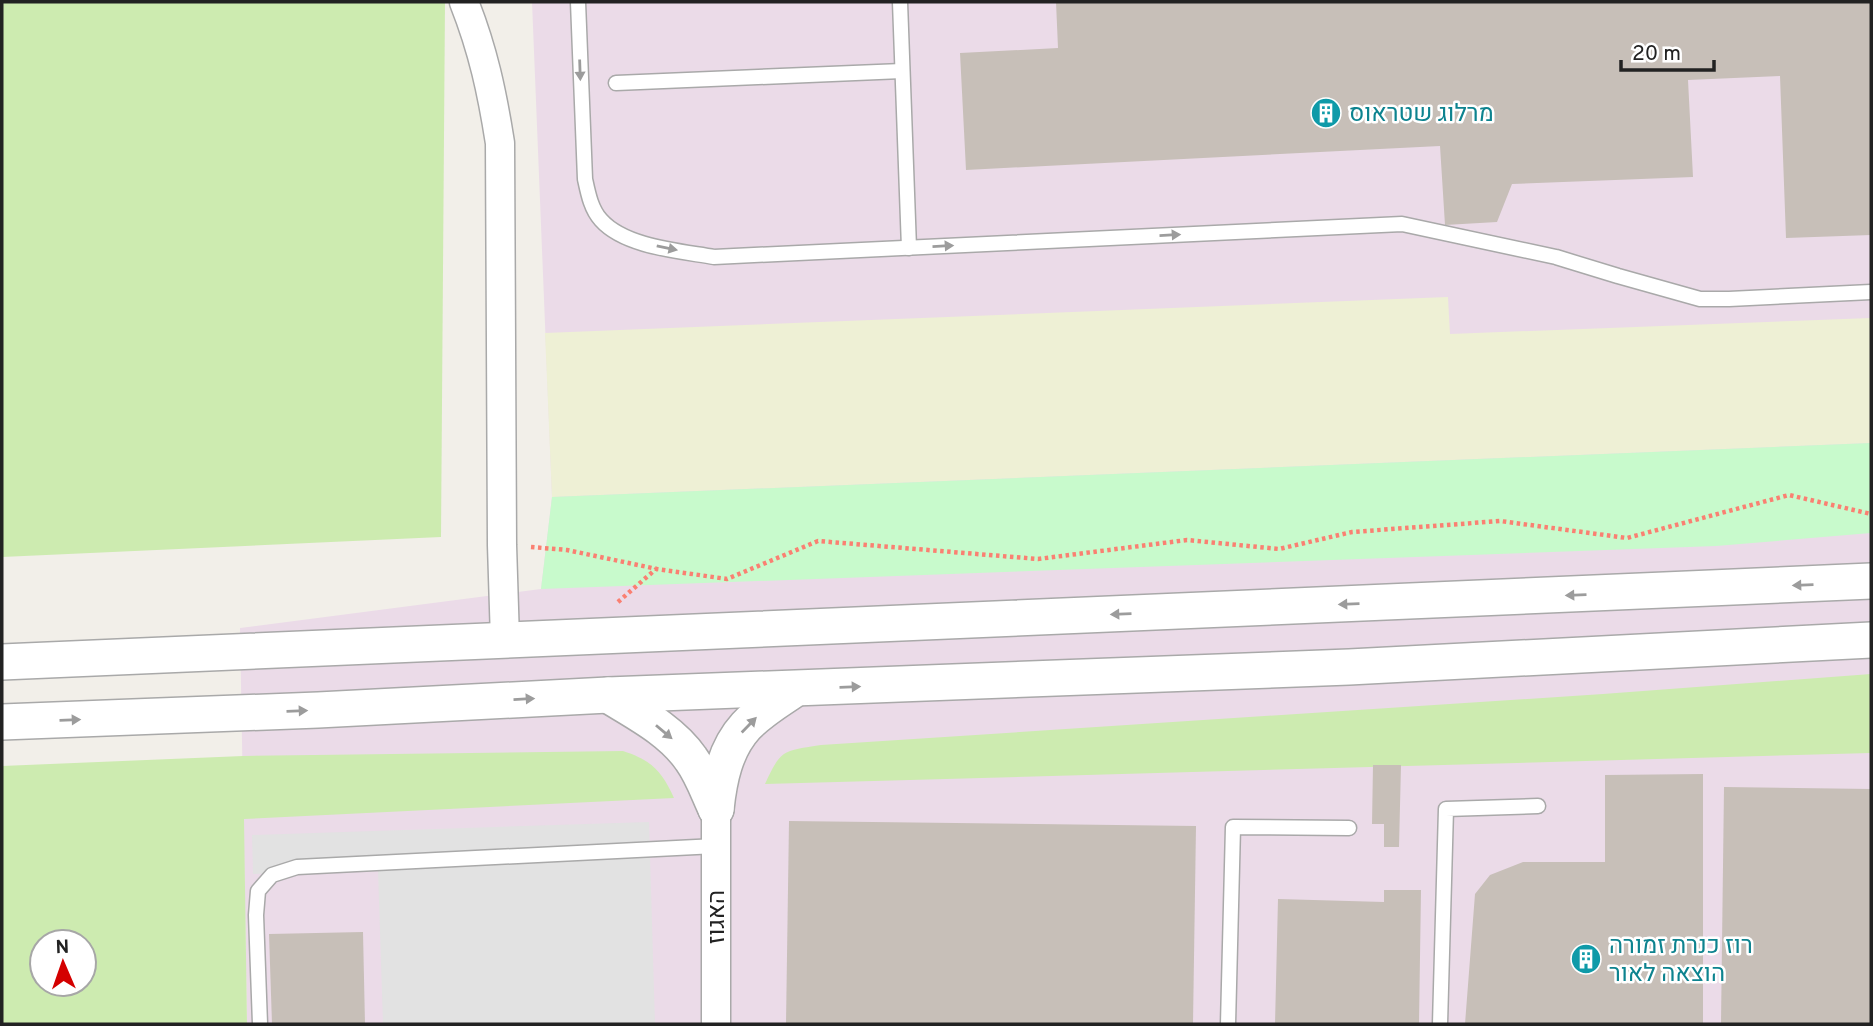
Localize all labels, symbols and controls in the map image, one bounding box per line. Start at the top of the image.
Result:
scale bar [1621,28,1714,72]
text: 20 m [1632,41,1681,68]
one-way arrow [575,59,586,81]
building icon: מרלוג שטראוס [1309,96,1343,130]
place label: מרלוג שטראוס [1349,100,1494,130]
one-way arrow [1159,230,1181,241]
one-way arrow [932,241,954,252]
one-way arrow [656,243,678,254]
one-way arrow [1792,579,1814,590]
one-way arrow [1565,589,1587,600]
one-way arrow [1337,599,1359,610]
one-way arrow [1110,608,1132,619]
one-way arrow [839,681,861,692]
one-way arrow [514,694,536,705]
one-way arrow [287,706,309,717]
one-way arrow [59,714,81,725]
one-way arrow [741,717,757,734]
one-way arrow [656,724,673,739]
street label: האגוז [703,890,733,944]
north arrow [28,928,98,998]
place label: רוז כנרת זמורה הוצאה לאור [1609,932,1753,990]
text: N [55,936,70,960]
building icon: רוז כנרת זמורה הוצאה לאור [1569,942,1603,976]

